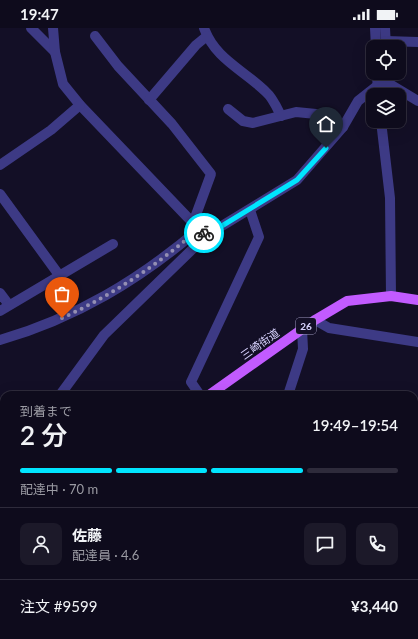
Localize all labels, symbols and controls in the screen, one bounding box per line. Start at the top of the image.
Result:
text: 19:47 [20,5,59,23]
map controls [366,40,406,128]
button: locate [366,40,406,80]
button: layers [366,88,406,128]
pin [309,107,343,148]
icon: home [315,113,337,135]
courier [184,213,224,253]
icon: bike [193,222,215,244]
pin [45,277,79,318]
icon: bag [51,283,73,305]
road number: 26 [296,318,316,334]
street label: 三崎街道 [238,326,281,362]
text: 到着まで [20,403,72,419]
text: 19:49–19:54 [312,416,398,434]
text: 2 分 [20,419,68,451]
text: 配達中 · 70 m [20,481,98,497]
button: person [20,523,62,565]
button: chat [304,523,346,565]
button: phone [356,523,398,565]
text: 佐藤 [72,526,102,544]
text: 配達員 · 4.6 [72,547,139,563]
text: 注文 #9599 [20,597,97,615]
text: ¥3,440 [351,597,398,615]

